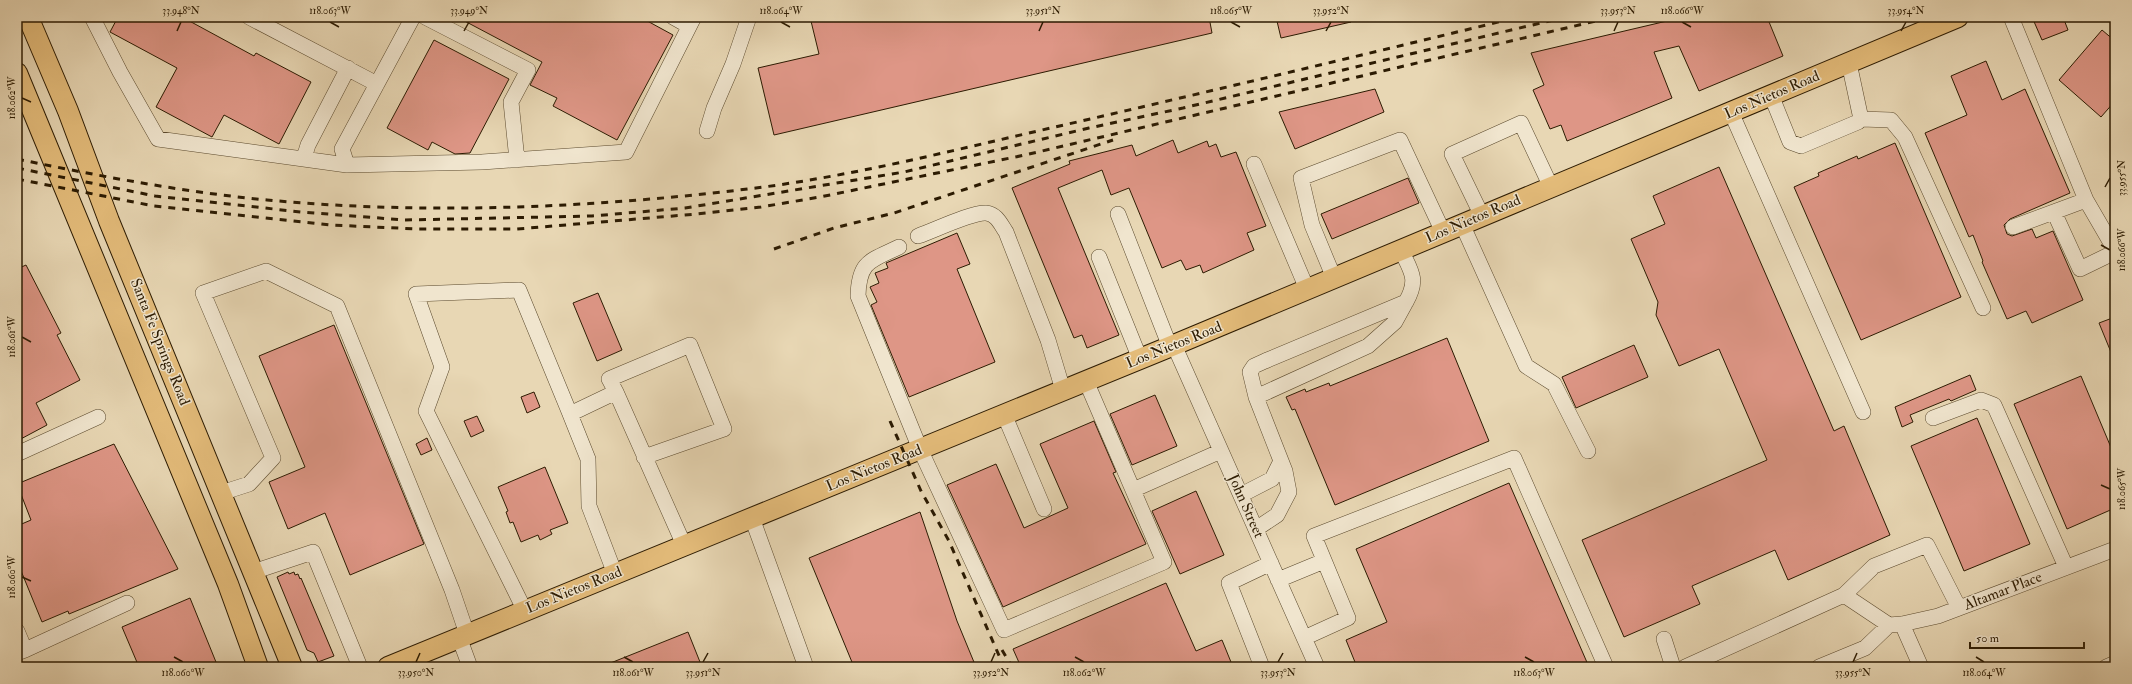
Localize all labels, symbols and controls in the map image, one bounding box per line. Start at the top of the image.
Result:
text: 33.948°N [162,5,200,17]
text: 118.063°W [309,5,352,17]
text: 33.949°N [450,5,488,17]
text: 118.064°W [759,5,803,17]
text: 33.951°N [1025,5,1061,17]
text: 118.065°W [1210,5,1253,17]
text: 33.952°N [1313,5,1349,17]
text: 33.953°N [1600,5,1636,17]
text: 118.066°W [1661,5,1704,17]
text: 33.954°N [1888,5,1924,17]
street label: Los Nietos Road [1721,66,1823,124]
text: 118.062°W [6,76,18,119]
text: 33.955°N [2116,160,2128,196]
street label: Los Nietos Road [1422,190,1524,248]
text: 118.066°W [2116,228,2128,271]
street label: Santa Fe Springs Road [125,276,194,409]
text: 118.061°W [6,316,18,358]
street label: Los Nietos Road [1123,317,1225,373]
street label: Los Nietos Road [823,440,925,496]
text: 118.065°W [2116,467,2128,510]
street label: John Street [1222,470,1269,541]
text: 118.060°W [6,555,18,598]
street label: Los Nietos Road [523,562,625,618]
street label: Altamar Place [1960,567,2045,615]
scale bar [1970,624,2084,650]
text: 50 m [1976,631,2000,646]
text: 118.060°W [162,667,205,679]
text: 33.950°N [398,667,434,679]
text: 118.061°W [612,667,654,679]
text: 33.951°N [685,667,721,679]
text: 33.952°N [973,667,1009,679]
text: 118.062°W [1063,667,1106,679]
text: 33.953°N [1260,667,1296,679]
text: 118.063°W [1513,667,1556,679]
text: 33.955°N [1835,667,1871,679]
text: 118.064°W [1962,667,2006,679]

